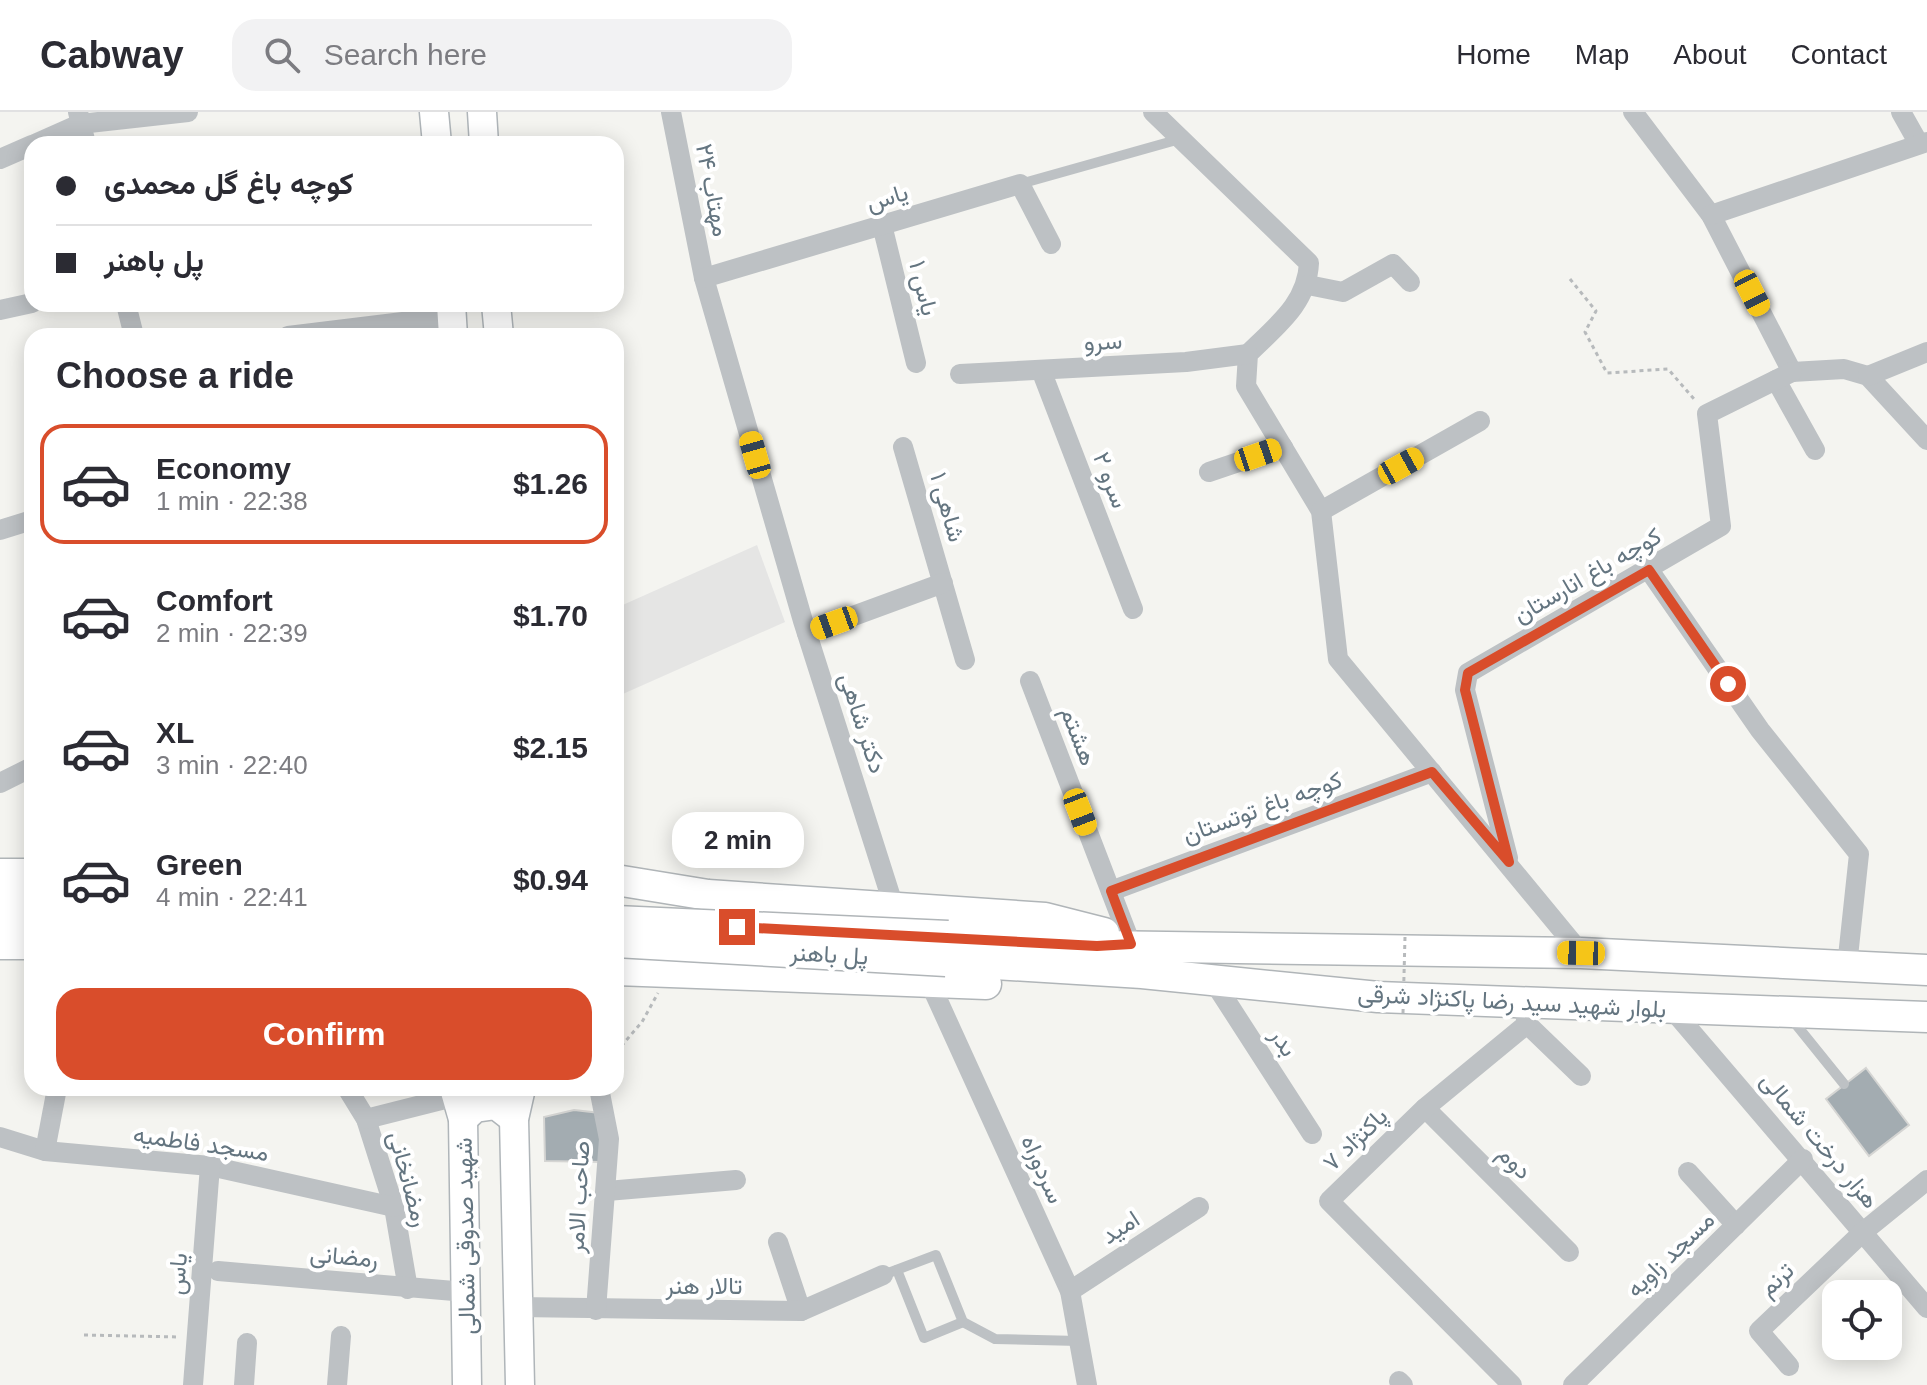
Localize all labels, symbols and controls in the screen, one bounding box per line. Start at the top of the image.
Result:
search box [232,19,792,91]
icon: search [260,33,304,77]
text: Cabway [40,34,184,76]
text: Search here [324,38,487,71]
text: Home [1456,39,1531,70]
text: Map [1575,39,1629,70]
text: About [1673,39,1747,70]
text: Contact [1791,39,1887,70]
street label: مهتاب ۲۴ [689,141,735,239]
text: کوچه باغ گل محمدی [104,167,354,200]
street label: یاس [863,178,911,217]
text: پل باهنر [104,244,204,277]
street label: یاس ۱ [903,258,944,319]
car [1730,266,1774,320]
street label: سرو [1083,327,1123,357]
text: Choose a ride [56,355,294,396]
car [737,429,773,481]
car [1231,436,1285,474]
car [1374,444,1428,488]
icon: car [60,448,132,520]
street label: سرو ۲ [1086,448,1134,513]
text: Economy [156,452,291,485]
text: $1.26 [513,467,588,500]
street label: شاهی ۱ [924,469,971,545]
text: 1 min · 22:38 [156,486,308,516]
street label: کوچه باغ انارستان [1508,522,1667,631]
icon: car [60,580,132,652]
text: Comfort [156,584,273,617]
text: $1.70 [513,599,588,632]
car [807,604,861,642]
text: 2 min · 22:39 [156,618,308,648]
route start [1710,666,1746,702]
street label: دکتر شاهی [832,669,892,777]
street label: هشتم [1053,703,1102,770]
icon: car [60,712,132,784]
text: XL [156,716,194,749]
text: $2.15 [513,731,588,764]
text: 3 min · 22:40 [156,750,308,780]
street label: کوچه باغ توتستان [1179,766,1346,851]
car [1060,785,1100,839]
callout: 2 min [671,811,803,867]
text: 2 min [704,825,772,855]
icon: car [60,844,132,916]
text: Green [156,848,243,881]
text: $0.94 [513,863,588,896]
text: 4 min · 22:41 [156,882,308,912]
route end [719,909,755,945]
street label: پل باهنر [788,938,869,973]
car [1557,941,1605,965]
street label: بلوار شهید سید رضا پاکنژاد شرقی [1357,979,1667,1026]
button: Confirm [56,988,592,1080]
street label: بدر [1263,1022,1303,1062]
street label: هزار درخت شمالی [1754,1067,1885,1215]
street label: پاکنژاد ۷ [1317,1102,1395,1178]
street label: مسجد فاطمیه [131,1120,271,1167]
street label: رمضانخانی [381,1128,435,1230]
street label: سردوراه [1014,1131,1070,1208]
street label: شهید صدوقی شمالی [450,1137,482,1335]
street label: صاحب الامر [562,1140,596,1255]
street label: دوم [1490,1140,1537,1187]
street label: امید [1096,1205,1145,1250]
street label: مسجد زاویه [1620,1206,1721,1304]
street label: رمضانی [309,1240,379,1274]
street label: یاس [162,1252,193,1296]
street label: ترنم [1753,1256,1801,1304]
street label: تالار هنر [665,1272,742,1301]
map controls [1822,1280,1902,1360]
button: locate [1822,1280,1902,1360]

